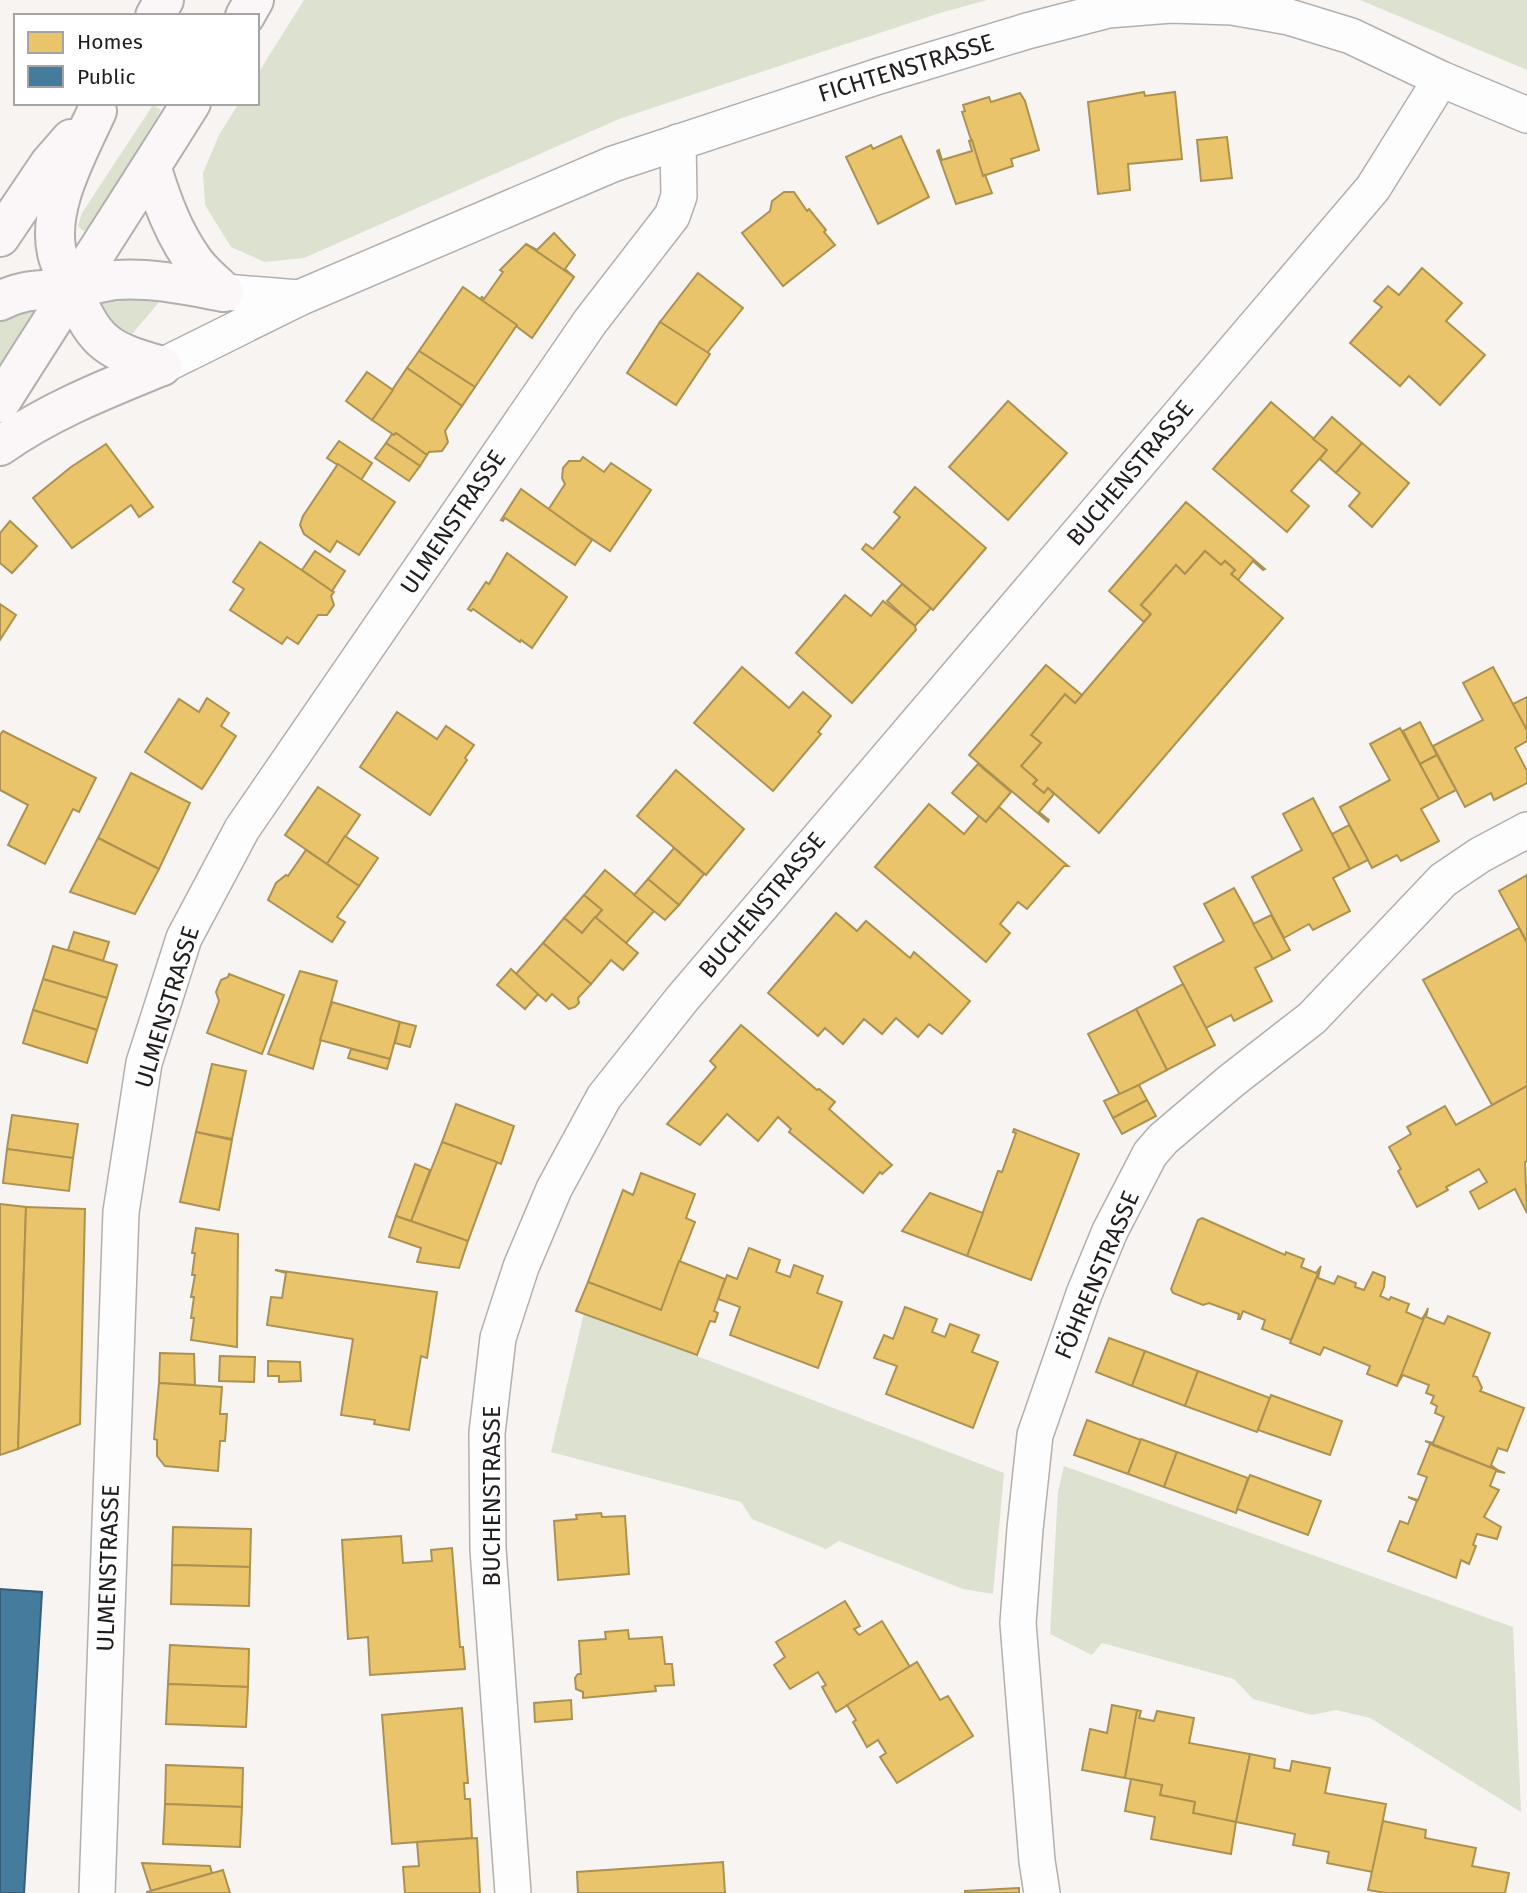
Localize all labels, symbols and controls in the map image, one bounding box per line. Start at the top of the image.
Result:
legend [14,14,259,105]
street label: FICHTENSTRASSE [815,28,997,108]
text: Homes [77,29,143,55]
text: Public [77,64,135,90]
street label: BUCHENSTRASSE [1061,395,1199,551]
street label: ULMENSTRASSE [395,445,511,599]
street label: BUCHENSTRASSE [693,827,831,983]
street label: ULMENSTRASSE [129,923,205,1091]
street label: FÖHRENSTRASSE [1049,1187,1145,1363]
street label: BUCHENSTRASSE [478,1405,506,1587]
street label: ULMENSTRASSE [91,1484,125,1652]

